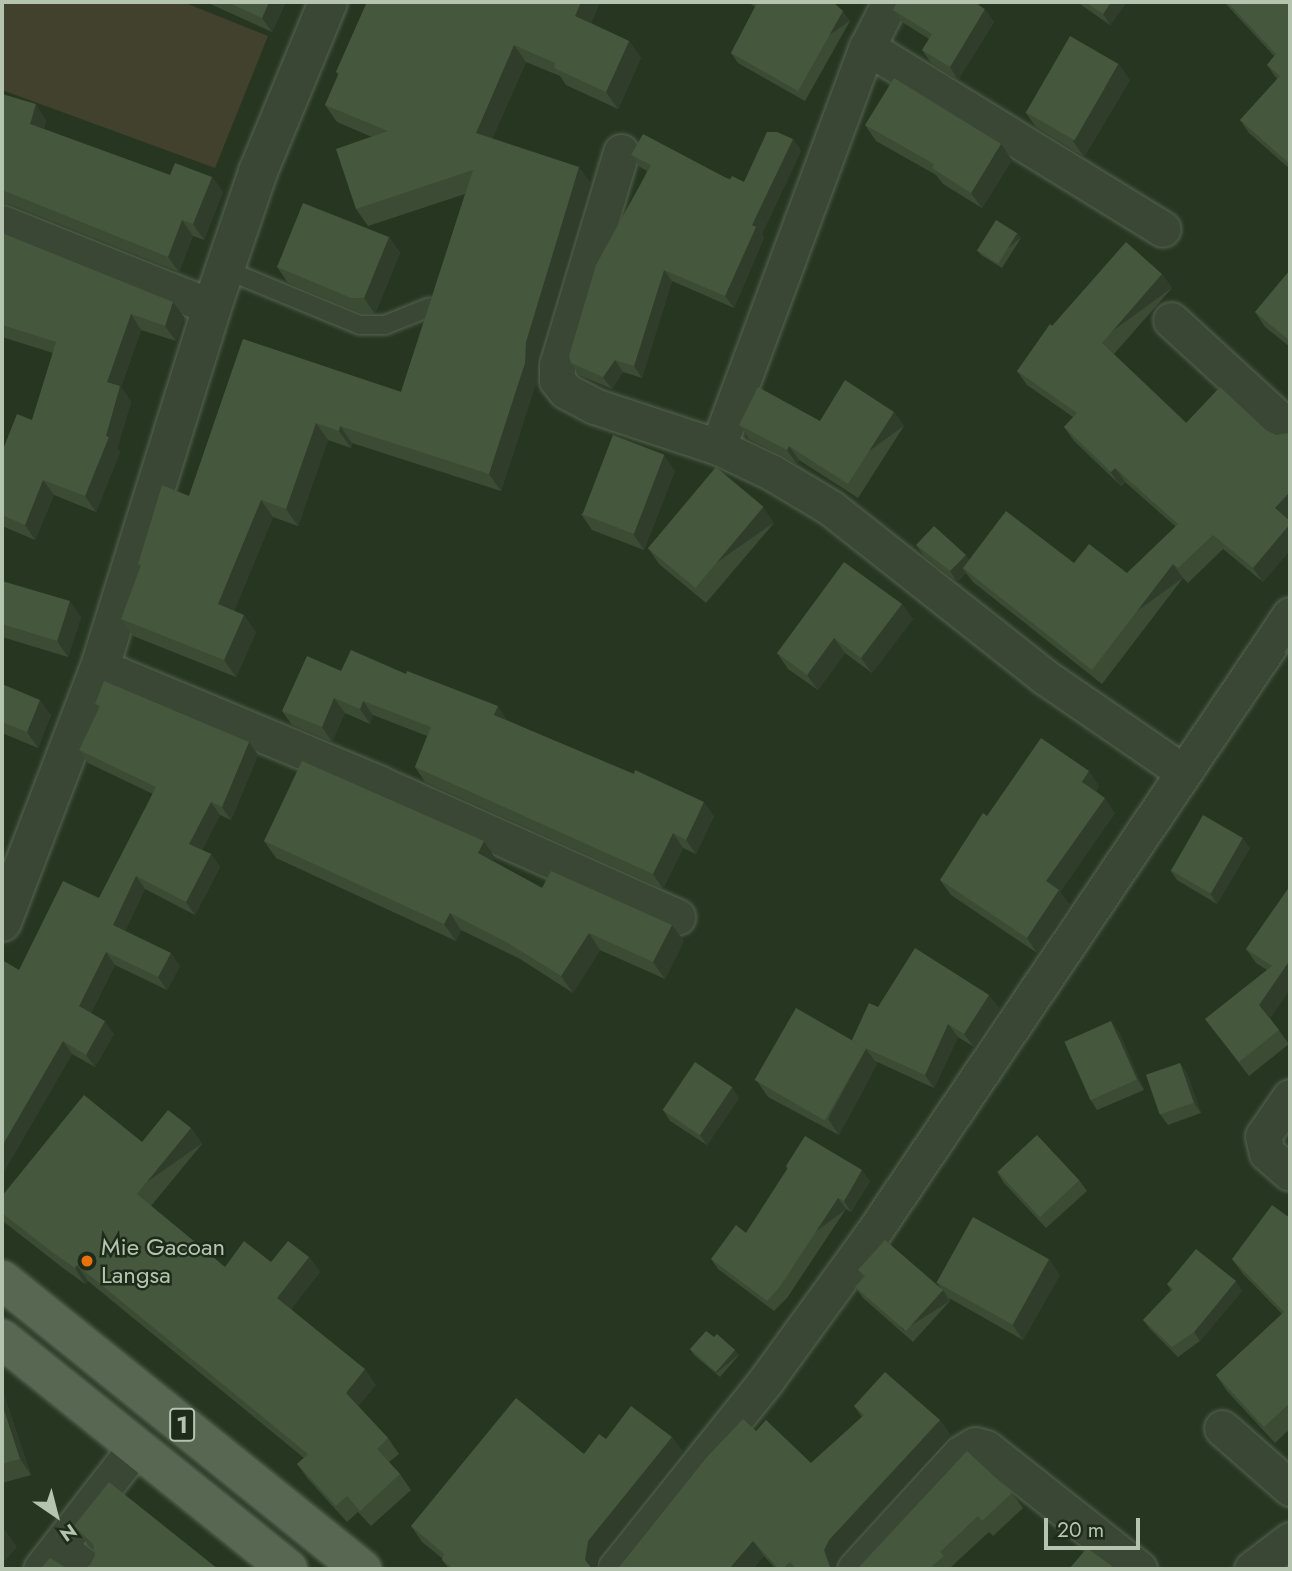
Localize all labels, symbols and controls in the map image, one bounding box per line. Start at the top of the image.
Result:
place label: Mie Gacoan Langsa [101,1233,225,1289]
marker: Mie Gacoan Langsa [79,1253,95,1269]
road number: 1 [168,1406,196,1444]
north arrow [21,1480,91,1550]
scale bar [1047,1504,1143,1548]
text: 20 m [1057,1515,1104,1545]
text: N [54,1517,82,1548]

